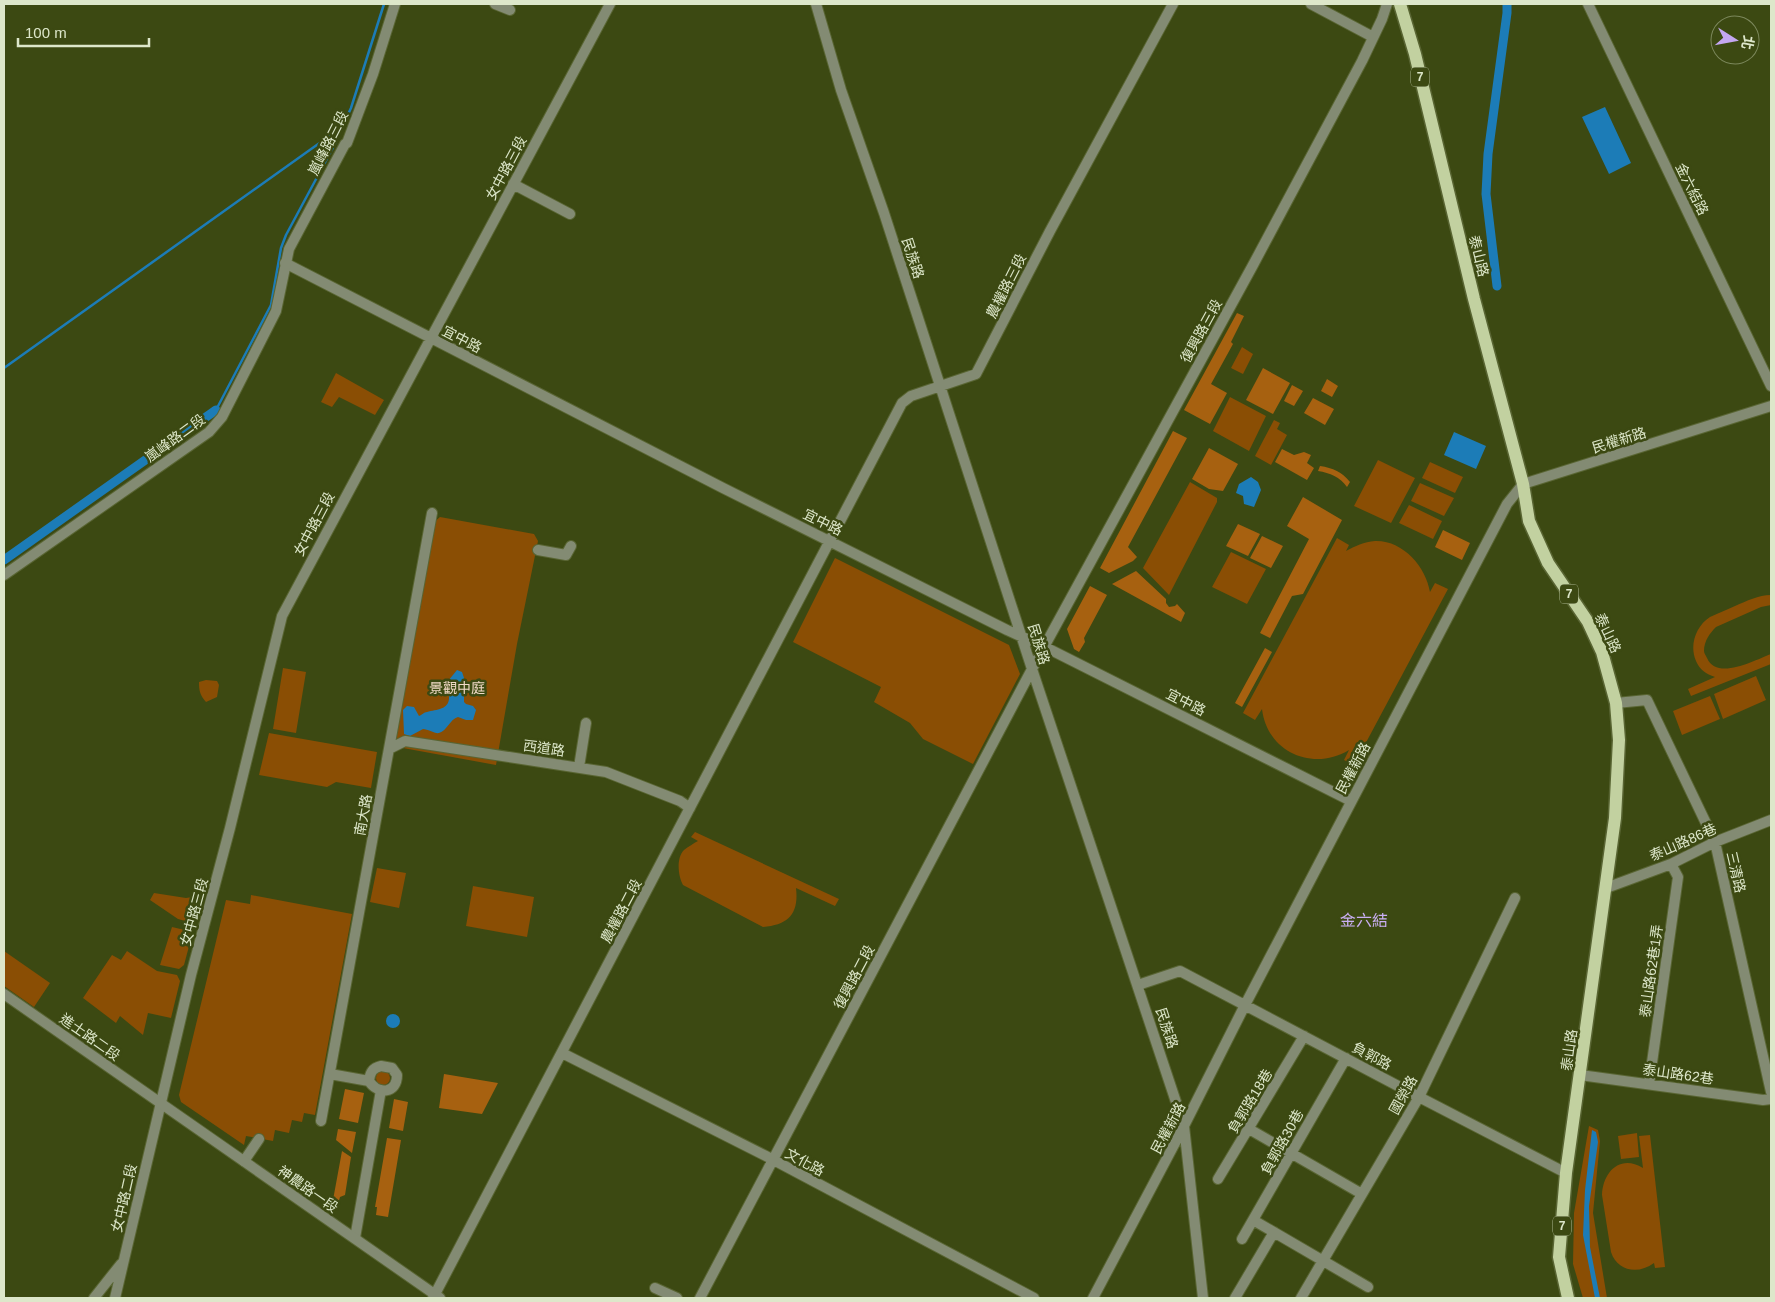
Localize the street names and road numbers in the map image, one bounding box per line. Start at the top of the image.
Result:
road number: 7 [1411,68,1429,86]
street label: 嵐峰路三段 [305,108,351,178]
street label: 女中路三段 [483,133,529,203]
street label: 金六結路 [1673,160,1711,218]
street label: 泰山路 [1466,234,1492,278]
street label: 民族路 [899,236,927,280]
street label: 農權路三段 [983,251,1029,321]
street label: 復興路三段 [1177,297,1225,365]
street label: 宜中路 [440,322,484,356]
street label: 嵐峰路二段 [142,411,208,465]
street label: 民權新路 [1590,424,1648,456]
street label: 女中路三段 [291,489,337,559]
street label: 宜中路 [801,506,845,538]
road number: 7 [1560,584,1578,604]
street label: 泰山路 [1592,611,1624,655]
street label: 民族路 [1025,622,1053,666]
street label: 宜中路 [1164,685,1208,719]
street label: 西道路 [522,737,566,759]
street label: 民權新路 [1333,740,1373,796]
street label: 南大路 [351,793,375,837]
street label: 泰山路86巷 [1647,820,1719,864]
street label: 三清路 [1723,850,1749,894]
street label: 女中路三段 [177,876,211,948]
street label: 農權路二段 [598,876,644,946]
street label: 泰山路62巷1弄 [1637,924,1665,1018]
street label: 復興路二段 [831,942,877,1012]
street label: 民族路 [1153,1006,1181,1050]
street label: 進士路二段 [57,1010,123,1064]
street label: 泰山路 [1558,1028,1580,1072]
street label: 負郭路 [1350,1039,1394,1073]
street label: 泰山路62巷 [1641,1061,1715,1087]
street label: 負郭路18巷 [1225,1066,1275,1136]
street label: 國榮路 [1386,1073,1420,1117]
street label: 民權新路 [1148,1100,1188,1156]
street label: 負郭路30巷 [1258,1107,1306,1177]
street label: 文化路 [783,1145,827,1179]
street label: 女中路二段 [108,1162,140,1234]
street label: 神農路一段 [275,1162,341,1216]
road number: 7 [1553,1216,1571,1236]

